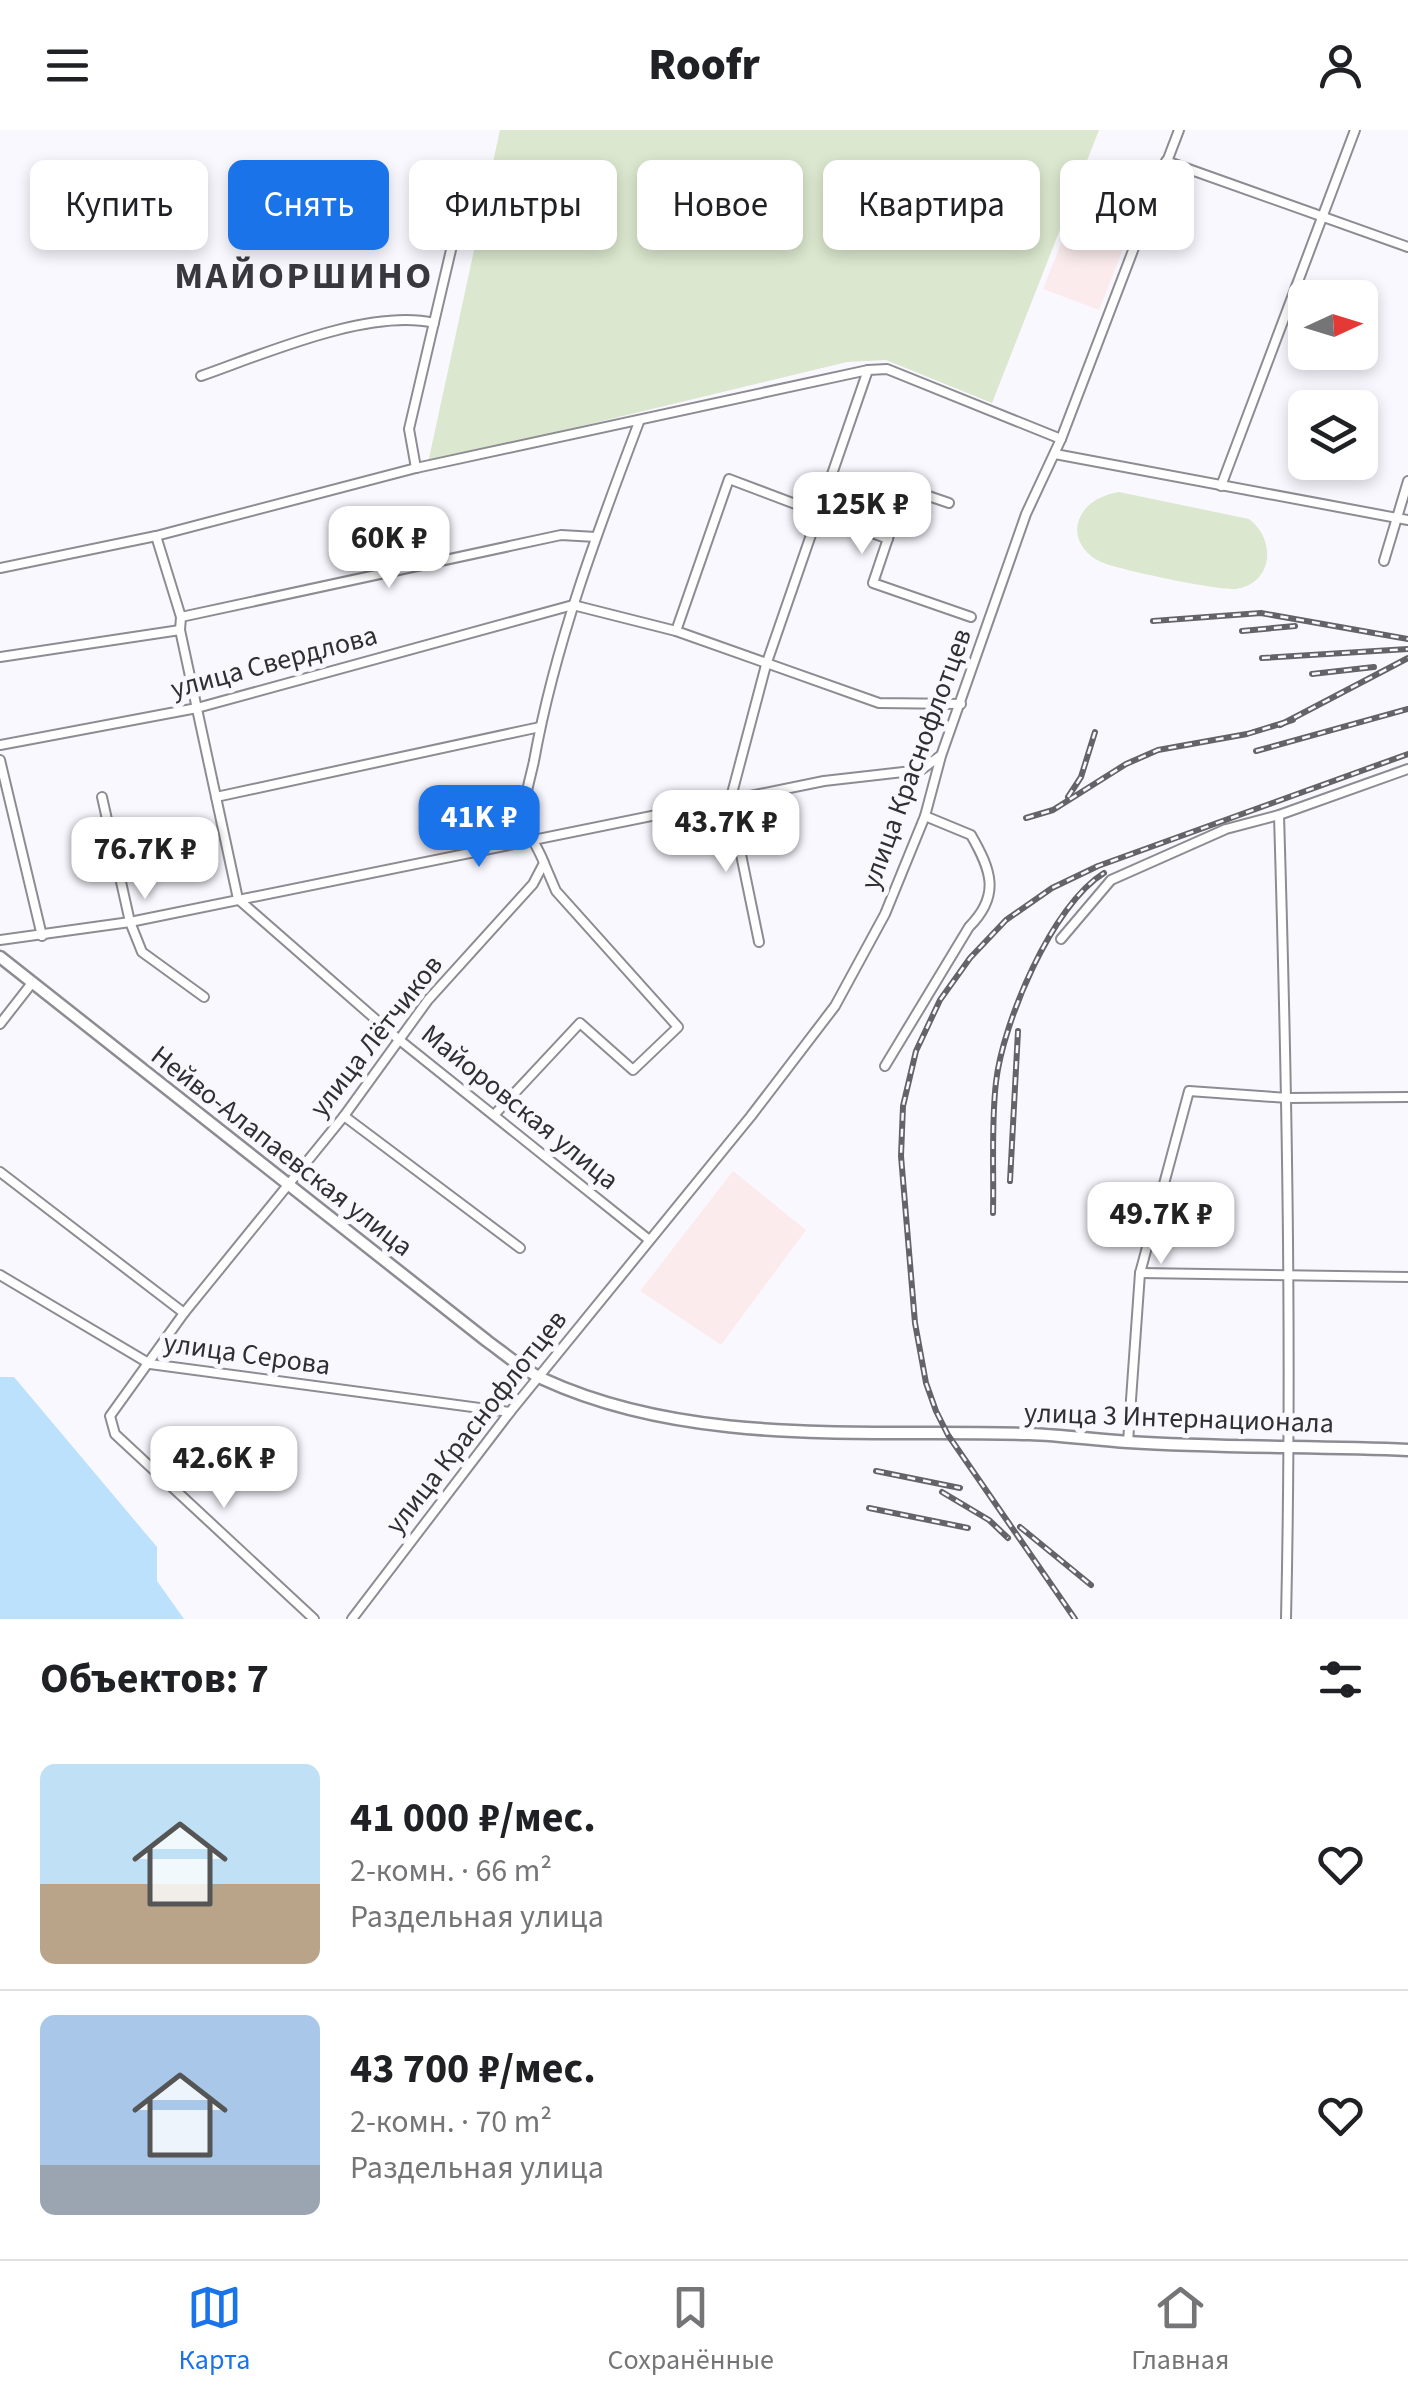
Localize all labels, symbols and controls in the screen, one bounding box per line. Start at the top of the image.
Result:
text: Roofr [648,33,760,97]
icon: menu [40,38,95,93]
icon: person [1313,38,1368,93]
chip: Купить [30,160,208,250]
chip: Снять [228,160,389,250]
chip: Фильтры [409,160,617,250]
chip: Новое [637,160,803,250]
chip: Квартира [823,160,1040,250]
chip: Дом [1060,160,1194,250]
district label: МАЙОРШИНО [174,249,434,303]
north arrow [1288,280,1378,370]
map controls [1288,280,1378,480]
button: layers [1288,390,1378,480]
pin: 125K ₽ [781,472,943,557]
text: 125K ₽ [815,481,909,527]
pin: 60K ₽ [319,506,459,591]
text: 60K ₽ [351,515,427,561]
street label: улица Свердлова [166,615,382,709]
street label: улица Краснофлотцев [850,623,982,895]
pin: 41K ₽ [409,785,549,870]
pin: 43.7K ₽ [634,790,818,875]
text: 41K ₽ [441,794,517,840]
text: 43.7K ₽ [674,799,778,845]
pin: 76.7K ₽ [53,817,237,902]
text: 76.7K ₽ [93,826,197,872]
street label: улица Лётчиков [300,946,452,1126]
street label: Майоровская улица [412,1015,628,1199]
street label: Нейво-Алапаевская улица [143,1036,421,1266]
pin: 49.7K ₽ [1069,1182,1253,1267]
text: 49.7K ₽ [1109,1191,1213,1237]
street label: улица Краснофлотцев [376,1301,576,1543]
street label: улица Серова [161,1323,333,1385]
street label: улица 3 Интернационала [1023,1393,1335,1443]
pin: 42.6K ₽ [132,1426,316,1511]
text: 42.6K ₽ [172,1435,276,1481]
text: Объектов: 7 [40,1649,269,1709]
icon: filters [1313,1652,1368,1707]
text: 41 000 ₽/мес. [350,1788,596,1848]
icon: home [120,1804,240,1924]
icon: heart [1313,1837,1368,1892]
text: 2-комн. · 66 m² [350,1848,552,1894]
text: Раздельная улица [350,1894,604,1940]
text: 43 700 ₽/мес. [350,2039,596,2099]
icon: home [120,2055,240,2175]
icon: heart [1313,2088,1368,2143]
text: 2-комн. · 70 m² [350,2099,552,2145]
text: Раздельная улица [350,2145,604,2191]
tab: Карта [179,2280,250,2380]
tab: Сохранённые [608,2280,774,2380]
tab: Главная [1131,2280,1229,2380]

